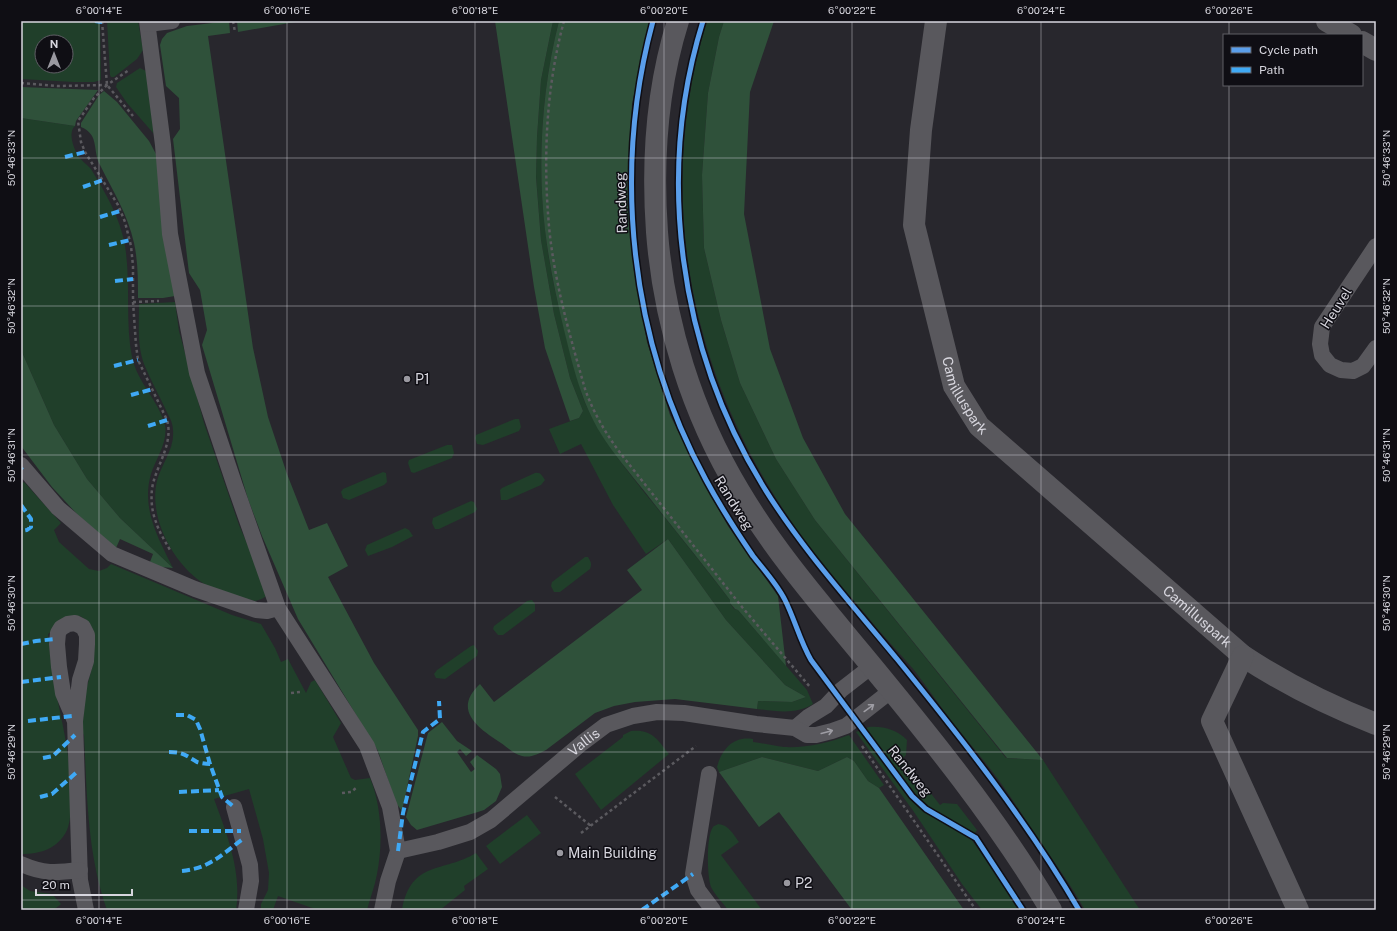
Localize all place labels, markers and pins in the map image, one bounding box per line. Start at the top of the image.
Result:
place label: P1 [415,371,430,387]
marker: P1 [402,374,412,384]
place label: Main Building [568,845,657,861]
marker: Main Building [555,848,565,858]
place label: P2 [795,875,812,891]
marker: P2 [782,878,792,888]

